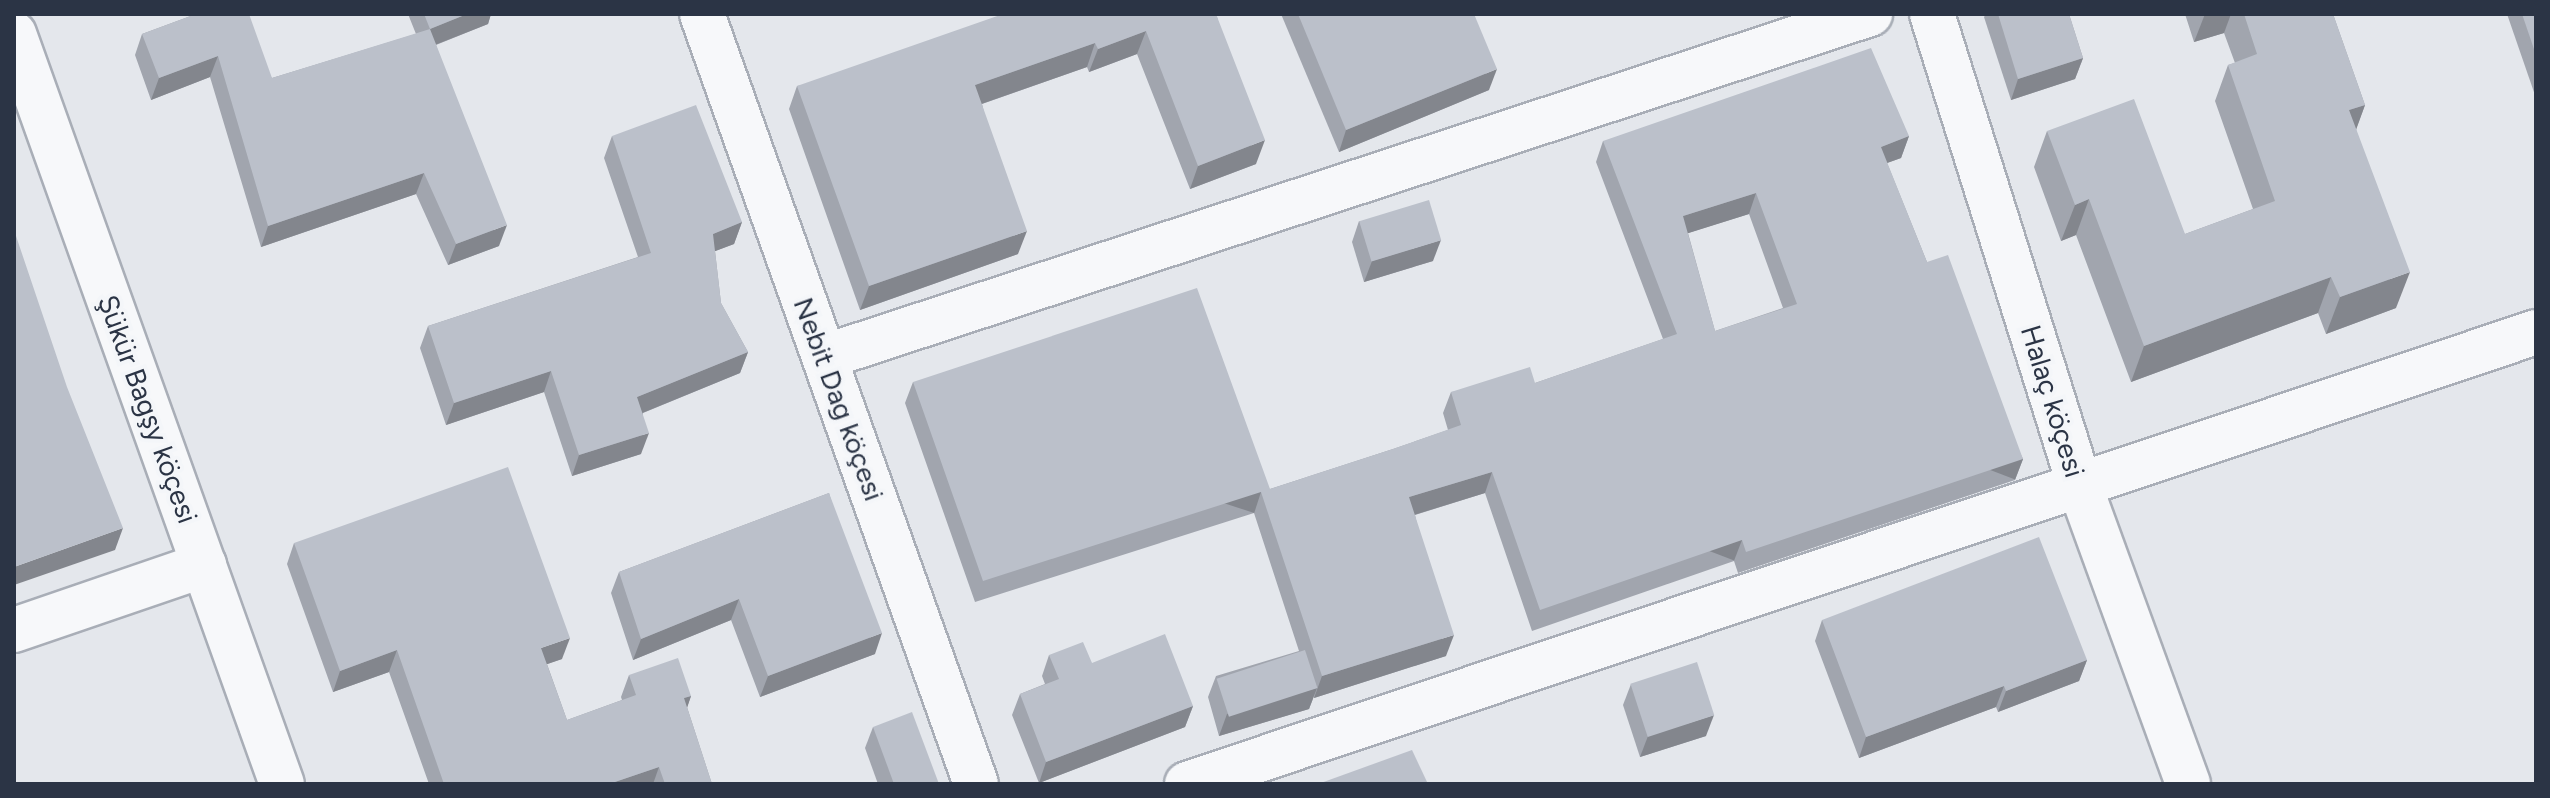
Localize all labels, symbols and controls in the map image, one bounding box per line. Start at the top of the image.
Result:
street label: Şükür Bagşy köçesi [91,290,205,528]
street label: Nebit Dag köçesi [787,293,891,505]
street label: Halaç köçesi [2014,321,2092,481]

